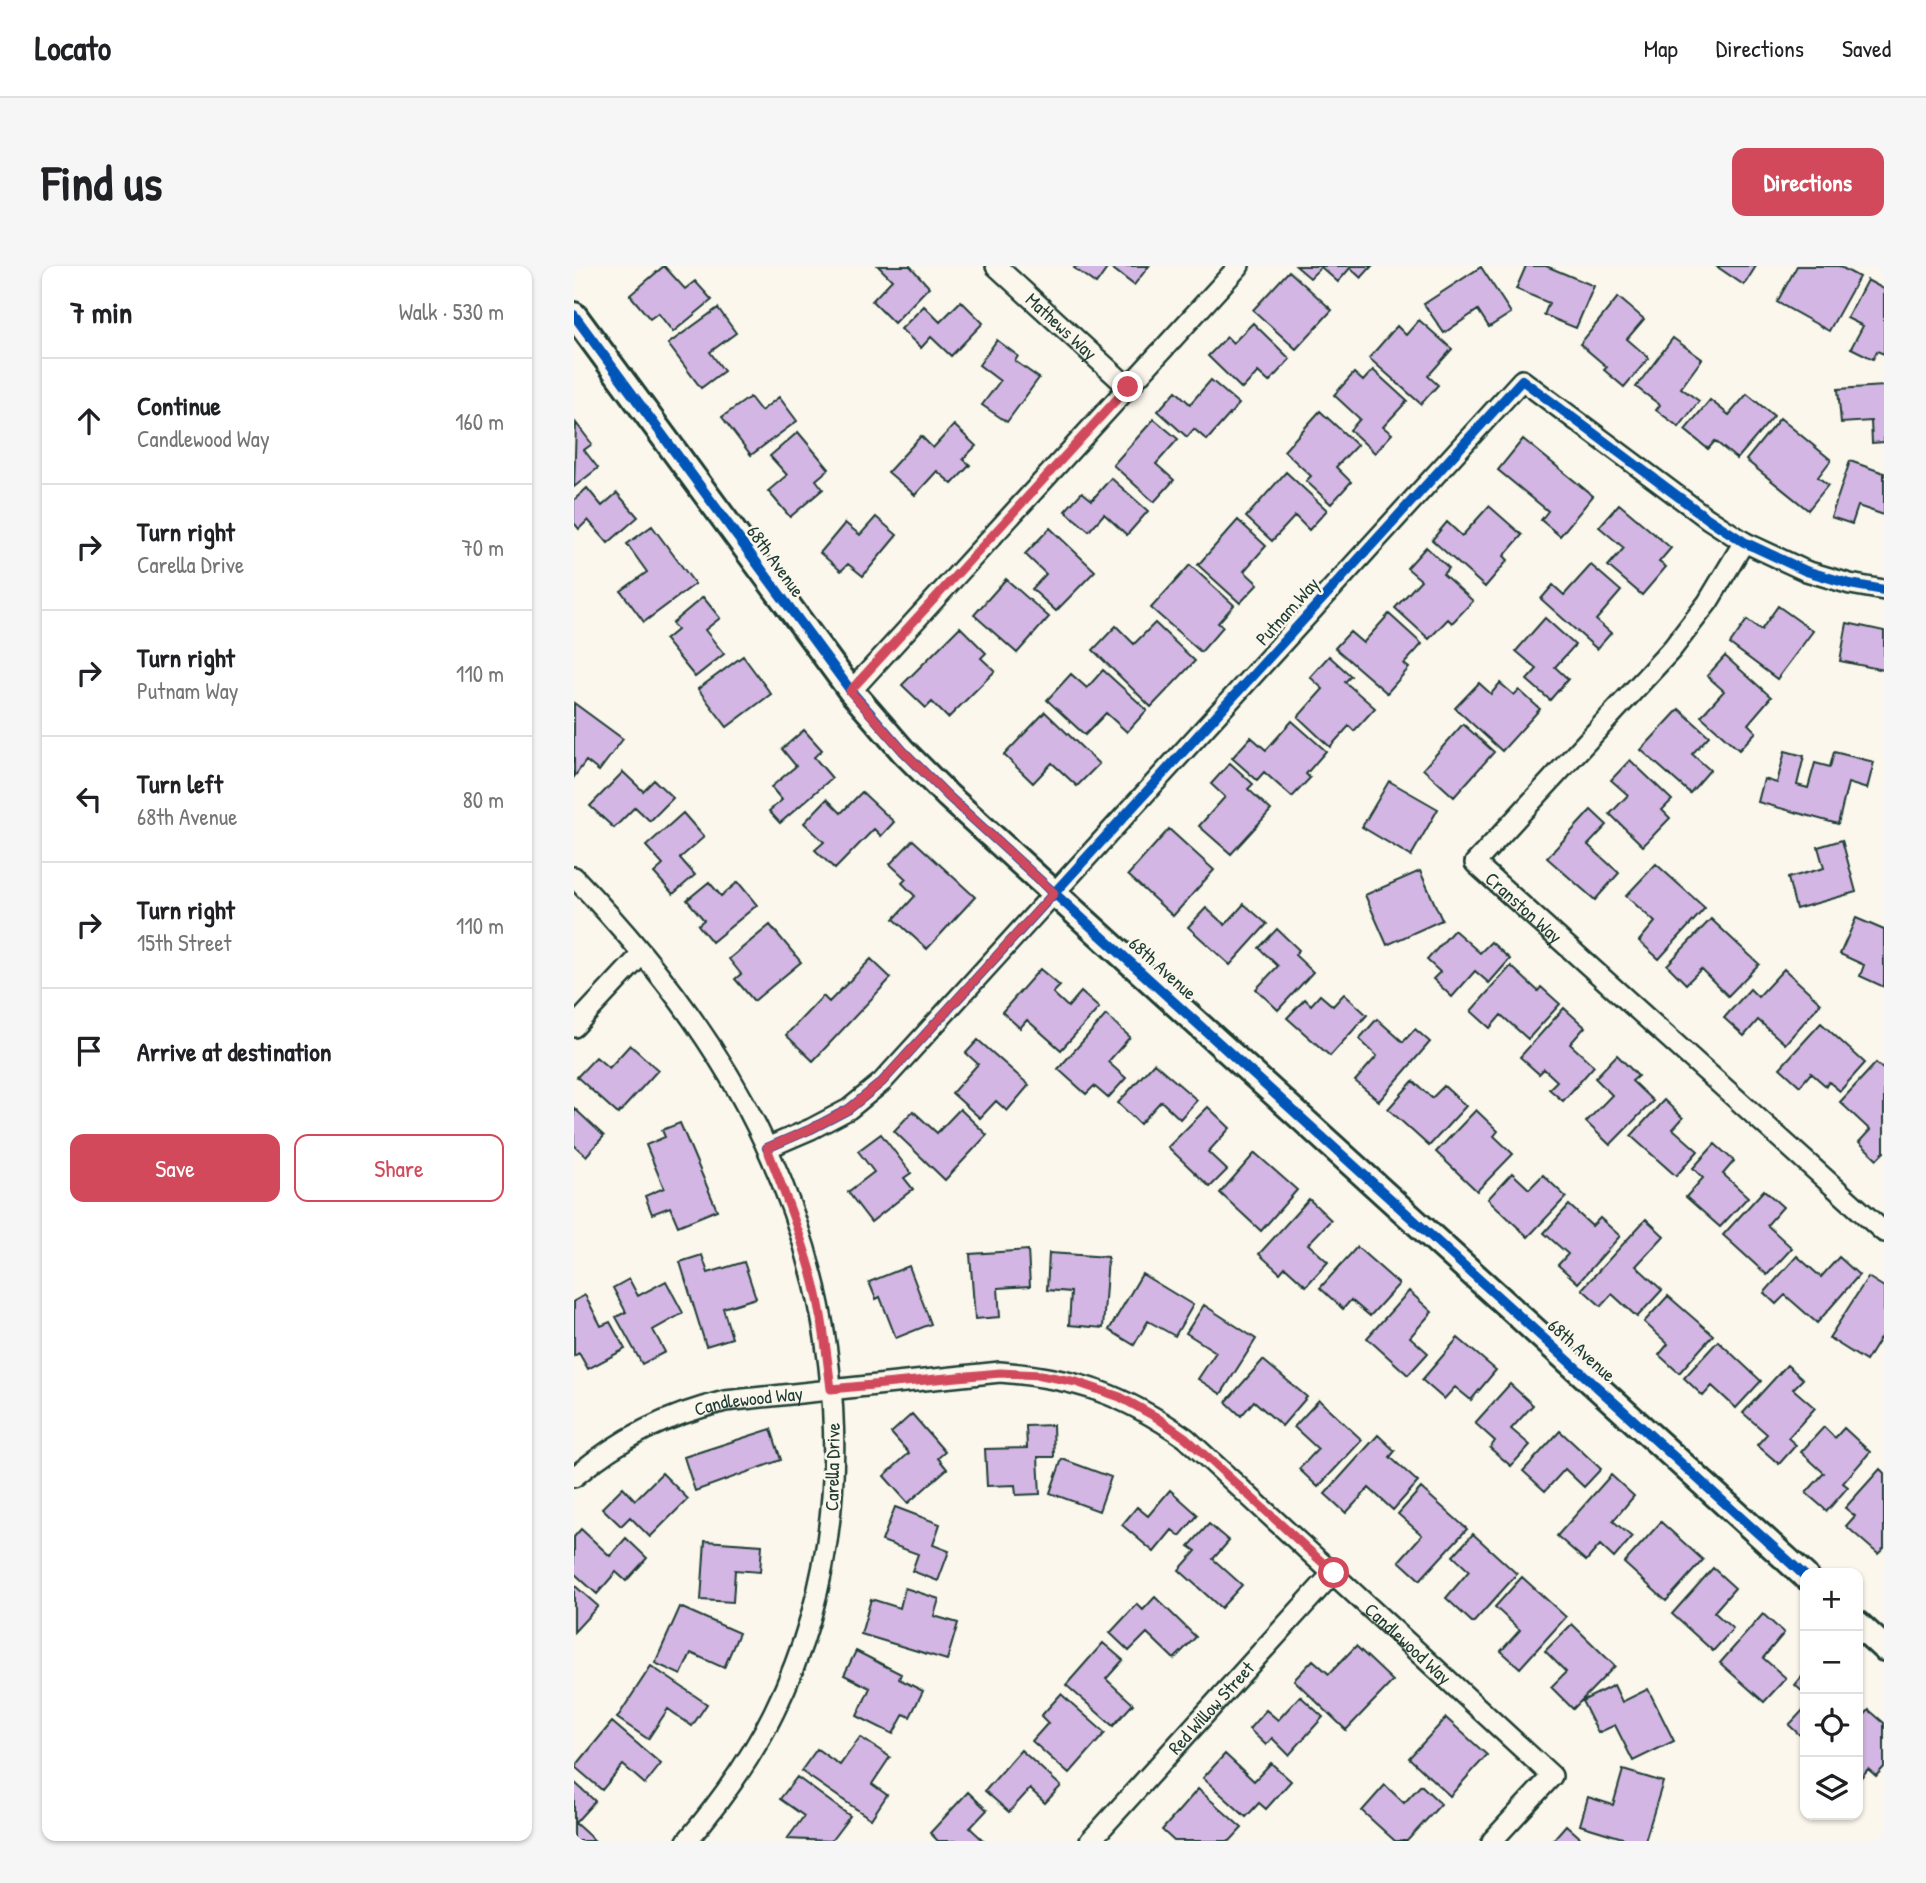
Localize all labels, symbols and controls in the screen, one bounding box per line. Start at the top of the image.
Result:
text: Locato [35,26,111,70]
text: Map [1644,32,1678,64]
text: Directions [1716,32,1804,64]
text: Saved [1842,32,1891,64]
button: Directions [1732,148,1884,216]
text: Find us [42,149,162,215]
street label: Mathews Way [1020,287,1103,366]
text: 7 min [70,292,132,332]
text: Walk · 530 m [399,296,504,327]
route end [1112,371,1143,402]
text: Continue [137,388,221,423]
icon: ahead [70,402,108,440]
text: 160 m [455,406,504,437]
text: Candlewood Way [137,423,270,454]
text: Turn right [137,514,235,549]
street label: 68th Avenue [741,520,811,603]
icon: right [70,528,108,566]
text: 70 m [461,532,504,563]
text: Carella Drive [137,549,244,580]
street label: Putnam Way [1249,571,1325,651]
text: Turn right [137,640,235,675]
icon: right [70,654,108,692]
text: 110 m [456,658,504,689]
text: Putnam Way [137,675,238,706]
text: Turn left [137,766,223,801]
icon: left [70,780,108,818]
text: 80 m [463,784,504,815]
text: 68th Avenue [137,801,237,832]
street label: Cranston Way [1480,866,1568,949]
text: Turn right [137,892,235,927]
icon: right [70,906,108,944]
text: 110 m [456,910,504,941]
text: 15th Street [137,927,231,958]
street label: 68th Avenue [1124,931,1203,1006]
icon: arrive [70,1032,108,1070]
text: Arrive at destination [137,1034,332,1069]
button: Save [70,1134,280,1202]
button: Share [294,1134,504,1202]
street label: 68th Avenue [1543,1313,1622,1388]
street label: Candlewood Way [691,1380,804,1422]
street label: Carella Drive [818,1422,846,1511]
route start [1318,1557,1349,1588]
map controls [1800,1568,1863,1820]
button: + [1800,1568,1863,1631]
street label: Candlewood Way [1359,1597,1457,1690]
button: − [1800,1631,1863,1694]
street label: Red Willow Street [1162,1655,1260,1760]
button: locate [1800,1694,1863,1757]
button: layers [1800,1757,1863,1820]

